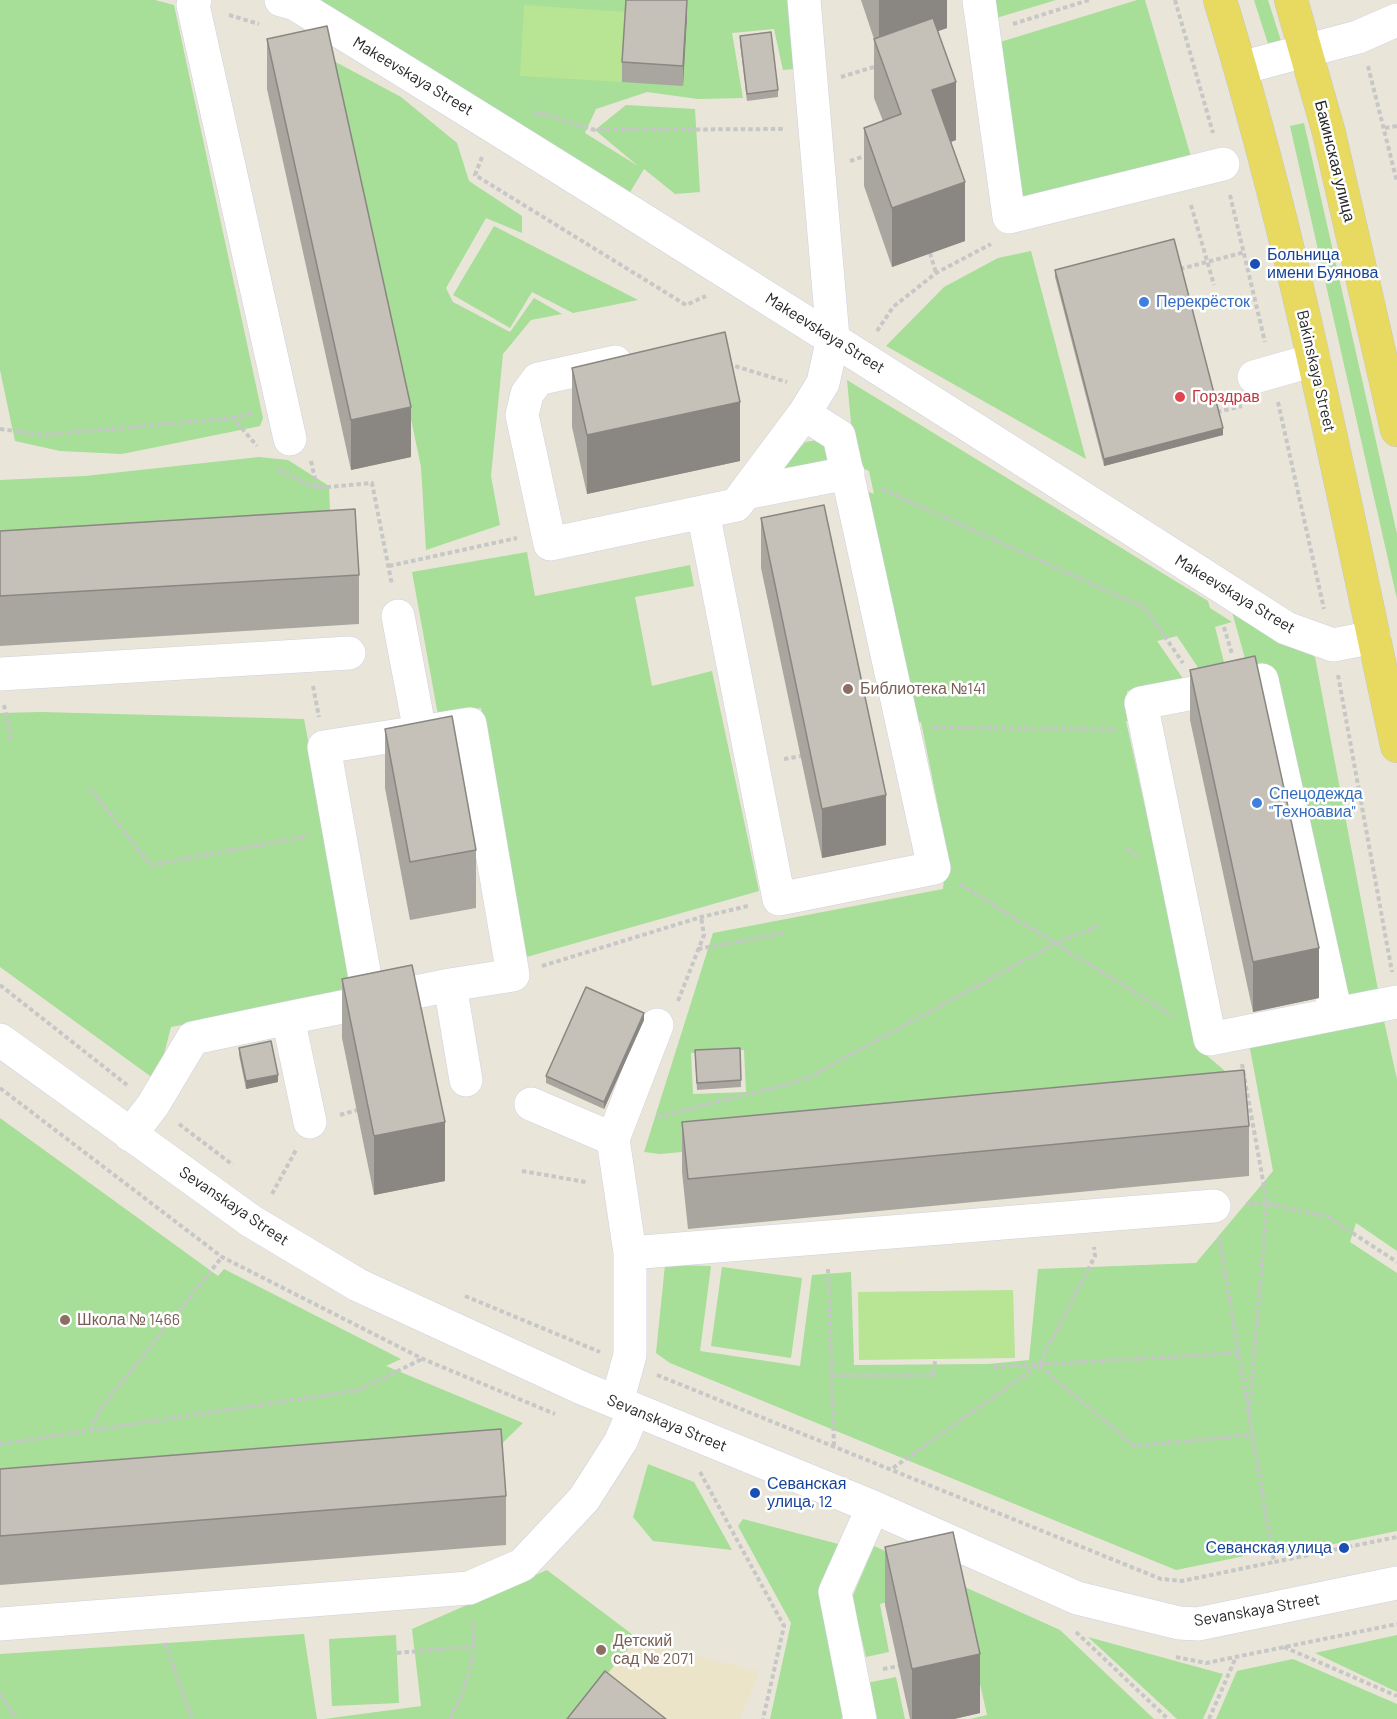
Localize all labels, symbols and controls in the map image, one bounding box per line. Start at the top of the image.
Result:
street label: Makeevskaya Street [349,32,477,120]
street label: Бакинская улица [1311,98,1359,224]
place label: Больница имени Буянова [1267,245,1378,283]
marker: Больница имени Буянова [1248,257,1262,271]
street label: Makeevskaya Street [762,289,888,377]
place label: Перекрёсток [1156,292,1250,312]
marker: Перекрёсток [1137,295,1151,309]
street label: Bakinskaya Street [1293,308,1339,434]
place label: Горздрав [1192,387,1260,407]
marker: Горздрав [1173,390,1187,404]
street label: Makeevskaya Street [1171,550,1299,638]
place label: Библиотека №141 [860,679,986,699]
marker: Библиотека №141 [841,682,855,696]
place label: Спецодежда "Техноавиа" [1269,784,1363,822]
marker: Спецодежда "Техноавиа" [1250,796,1264,810]
street label: Sevanskaya Street [176,1162,292,1250]
place label: Школа № 1466 [77,1310,180,1330]
marker: Школа № 1466 [58,1313,72,1327]
street label: Sevanskaya Street [604,1390,730,1456]
place label: Севанская улица, 12 [767,1474,846,1512]
marker: Севанская улица, 12 [748,1486,762,1500]
place label: Севанская улица [1205,1538,1332,1558]
marker: Севанская улица [1337,1541,1351,1555]
street label: Sevanskaya Street [1192,1589,1322,1631]
place label: Детский сад № 2071 [613,1631,694,1669]
marker: Детский сад № 2071 [594,1643,608,1657]

